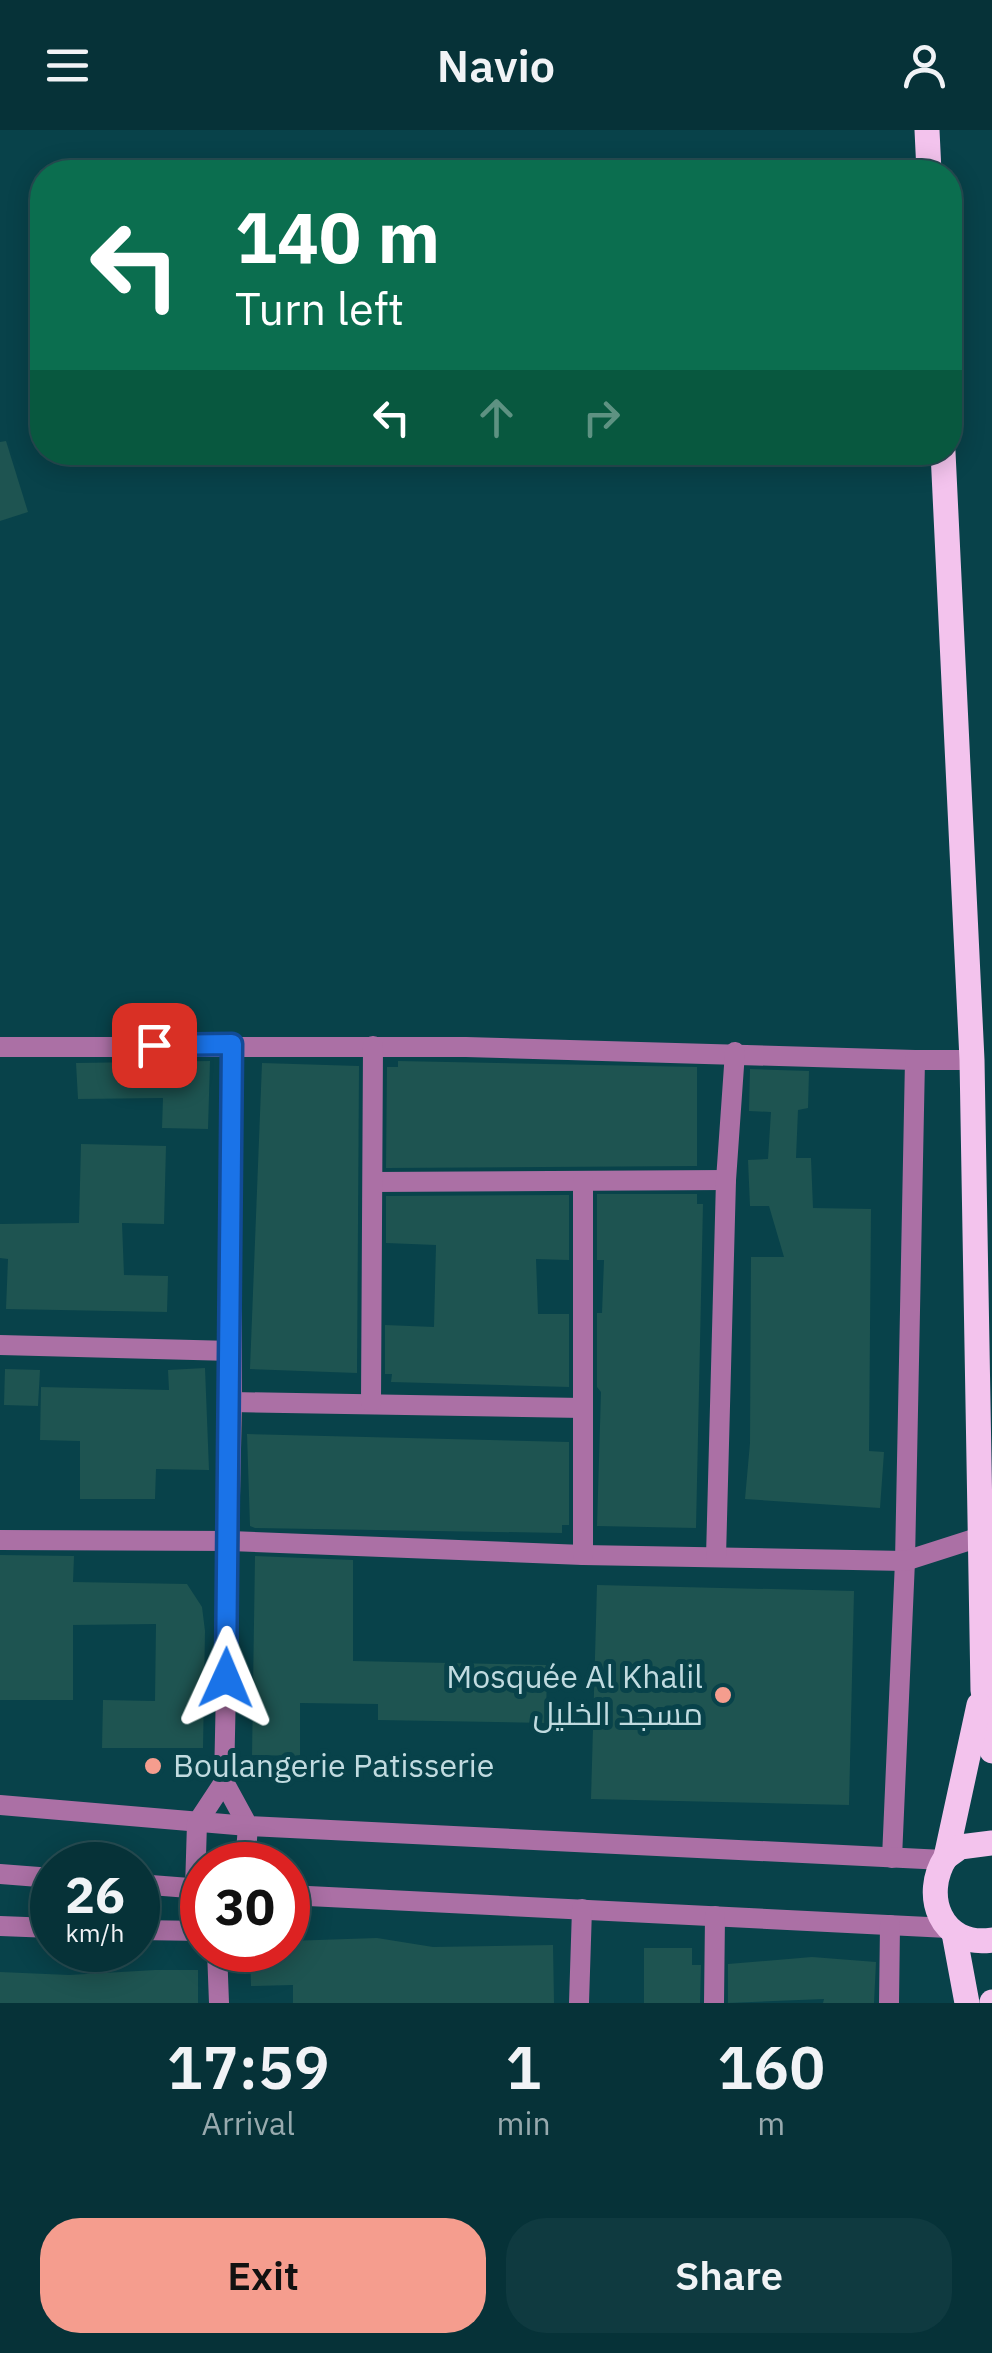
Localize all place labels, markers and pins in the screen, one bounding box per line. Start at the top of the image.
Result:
pin [112,1003,197,1088]
place label: Mosquée Al Khalil مسجد الخليل [446,1655,703,1734]
marker: Mosquée Al Khalil مسجد الخليل [712,1684,734,1706]
place label: Boulangerie Patisserie [173,1744,494,1786]
marker: Boulangerie Patisserie [142,1755,164,1777]

